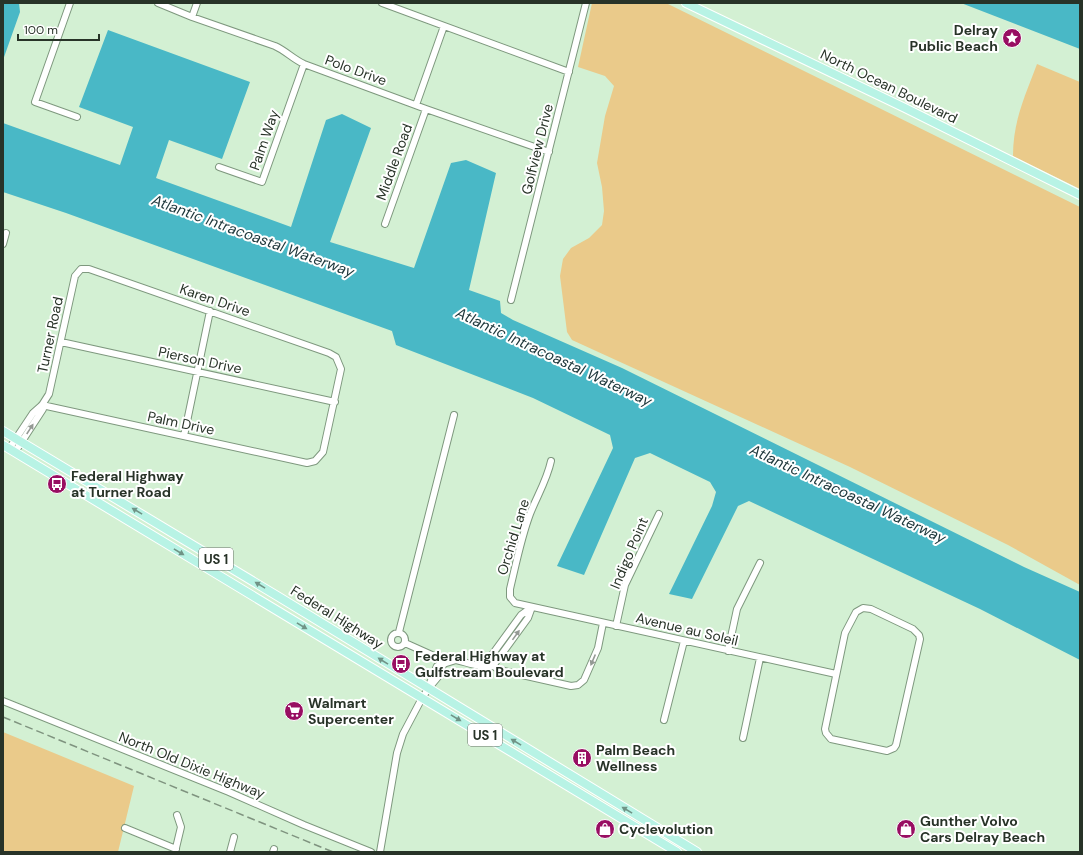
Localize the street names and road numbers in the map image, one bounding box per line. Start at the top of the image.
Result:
street label: North Ocean Boulevard [817,45,961,127]
street label: Polo Drive [323,51,389,89]
street label: Golfview Drive [517,102,557,196]
street label: Palm Way [245,107,283,173]
street label: Middle Road [372,121,416,203]
street label: Karen Drive [177,280,253,320]
street label: Turner Road [33,295,67,375]
street label: Pierson Drive [157,342,243,378]
street label: Palm Drive [146,407,216,439]
street label: Orchid Lane [493,497,533,577]
street label: Indigo Point [606,515,652,591]
road number: US 1 [199,548,233,570]
street label: Federal Highway [287,581,387,653]
street label: Avenue au Soleil [634,608,740,650]
road number: US 1 [468,724,502,746]
street label: North Old Dixie Highway [116,727,268,803]

